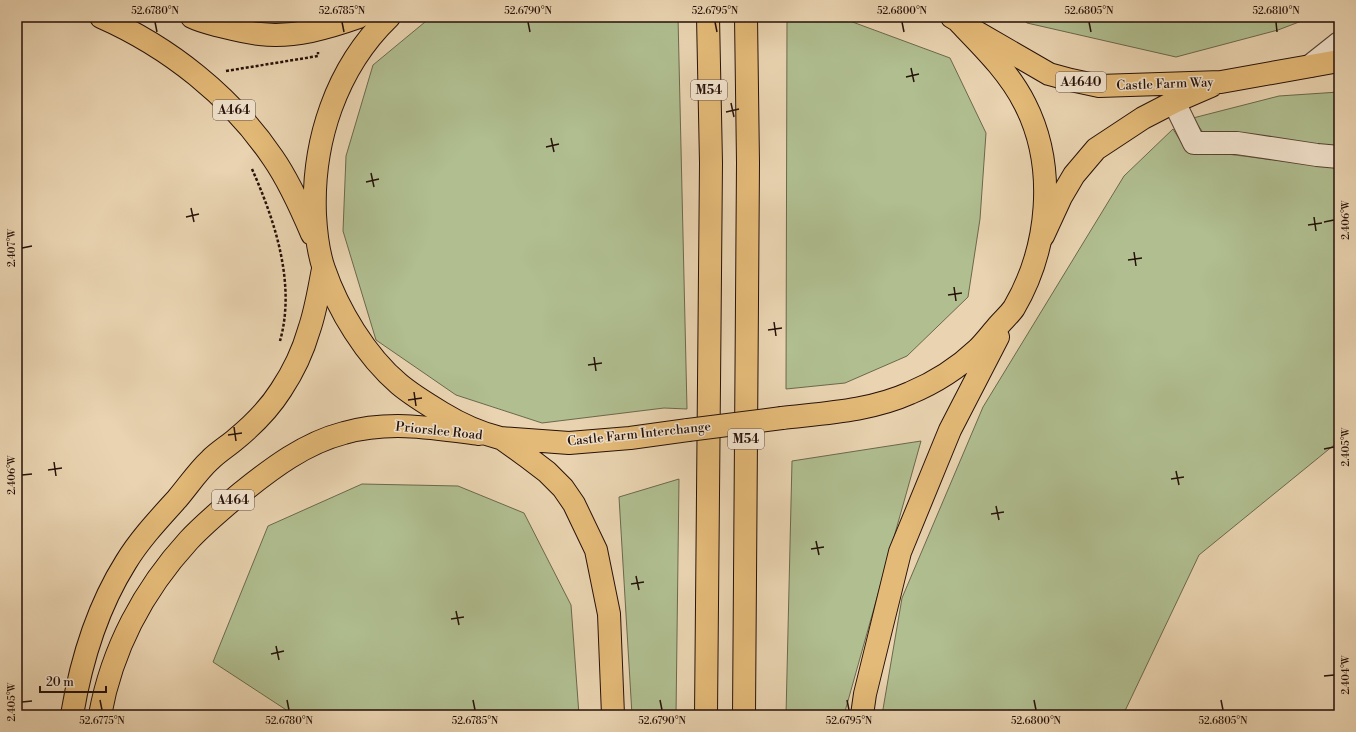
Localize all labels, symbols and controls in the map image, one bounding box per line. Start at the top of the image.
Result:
text: 52.6780°N [131,5,179,17]
text: 52.6785°N [319,5,366,17]
text: 52.6790°N [504,5,552,17]
text: 52.6795°N [692,5,739,17]
text: 52.6800°N [877,5,928,17]
text: 52.6805°N [1065,5,1114,17]
text: 52.6810°N [1252,5,1300,17]
road number: A4640 [1056,72,1106,92]
street label: Castle Farm Way [1116,74,1215,94]
road number: M54 [691,80,727,100]
road number: A464 [213,100,255,120]
text: 2.406°W [1340,199,1352,240]
text: 2.407°W [6,228,18,267]
street label: Priorslee Road [395,418,484,444]
street label: Castle Farm Interchange [566,418,712,449]
text: 2.405°W [1340,427,1352,466]
road number: M54 [728,429,764,449]
text: 2.406°W [6,454,18,495]
road number: A464 [212,490,254,510]
text: 2.404°W [1340,654,1352,695]
scale bar [40,668,106,694]
text: 20 m [46,675,74,690]
text: 2.405°W [6,682,18,721]
text: 52.6775°N [79,715,125,727]
text: 52.6780°N [265,715,313,727]
text: 52.6785°N [452,715,499,727]
text: 52.6790°N [638,715,686,727]
text: 52.6795°N [826,715,873,727]
text: 52.6800°N [1011,715,1062,727]
text: 52.6805°N [1199,715,1248,727]

